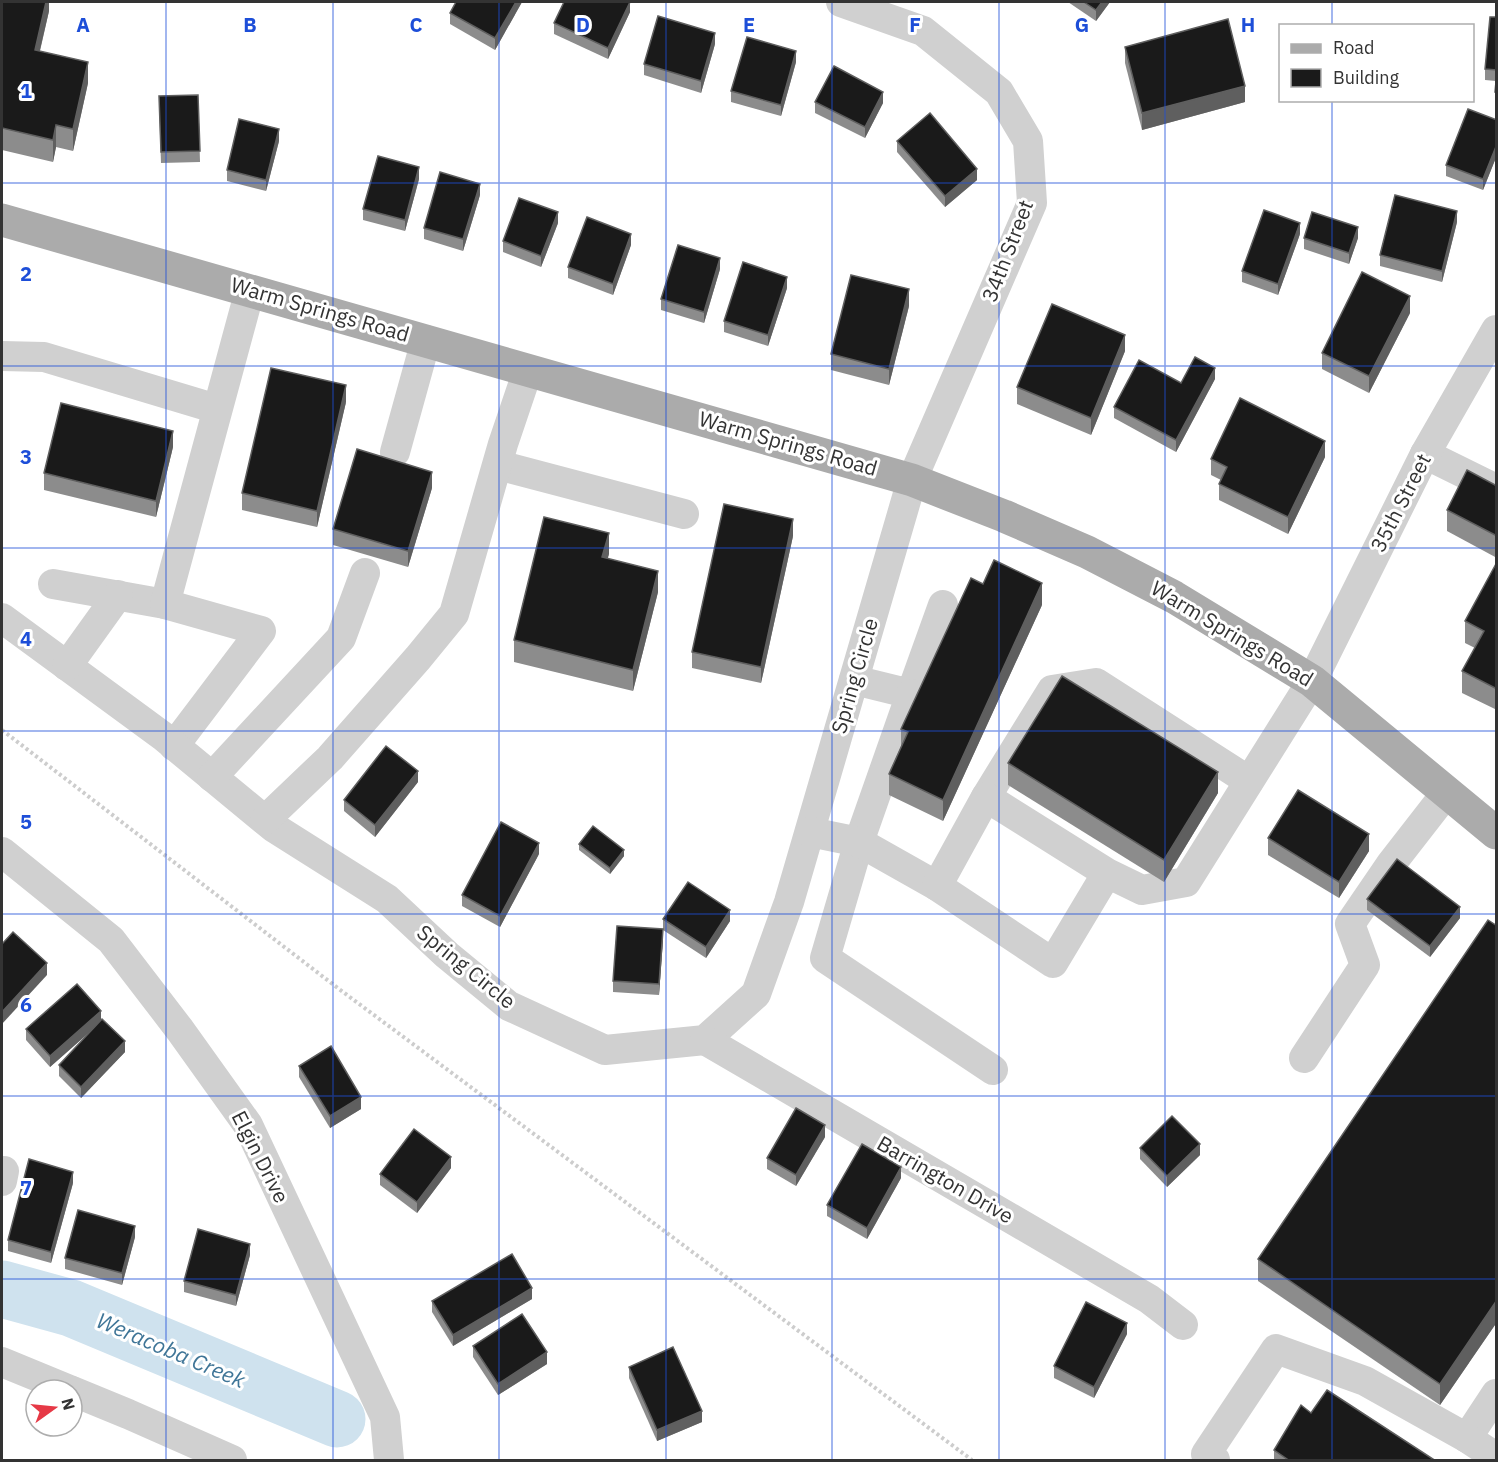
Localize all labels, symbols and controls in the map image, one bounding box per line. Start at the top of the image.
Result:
text: A [76,11,90,38]
text: B [243,11,257,38]
text: C [409,11,423,38]
text: D [576,11,590,38]
text: E [743,11,755,38]
text: F [909,11,921,38]
text: G [1075,11,1089,38]
text: H [1241,11,1255,38]
legend [1279,24,1474,102]
text: Road [1333,36,1374,59]
text: Building [1333,66,1400,89]
text: 1 [20,77,32,104]
street label: 34th Street [975,196,1039,306]
text: 2 [20,260,32,287]
street label: Warm Springs Road [228,270,413,348]
street label: Warm Springs Road [696,404,881,482]
text: 3 [20,443,32,470]
street label: 35th Street [1363,448,1437,557]
street label: Warm Springs Road [1146,574,1319,693]
street label: Spring Circle [824,615,884,737]
text: 4 [20,625,32,652]
text: 5 [20,808,32,835]
street label: Spring Circle [412,918,522,1015]
text: 6 [20,991,32,1018]
street label: Elgin Drive [226,1106,296,1207]
street label: Barrington Drive [872,1129,1019,1230]
text: 7 [20,1174,32,1201]
water label: Weracoba Creek [92,1305,250,1394]
north arrow [24,1378,84,1438]
text: N [57,1396,80,1412]

